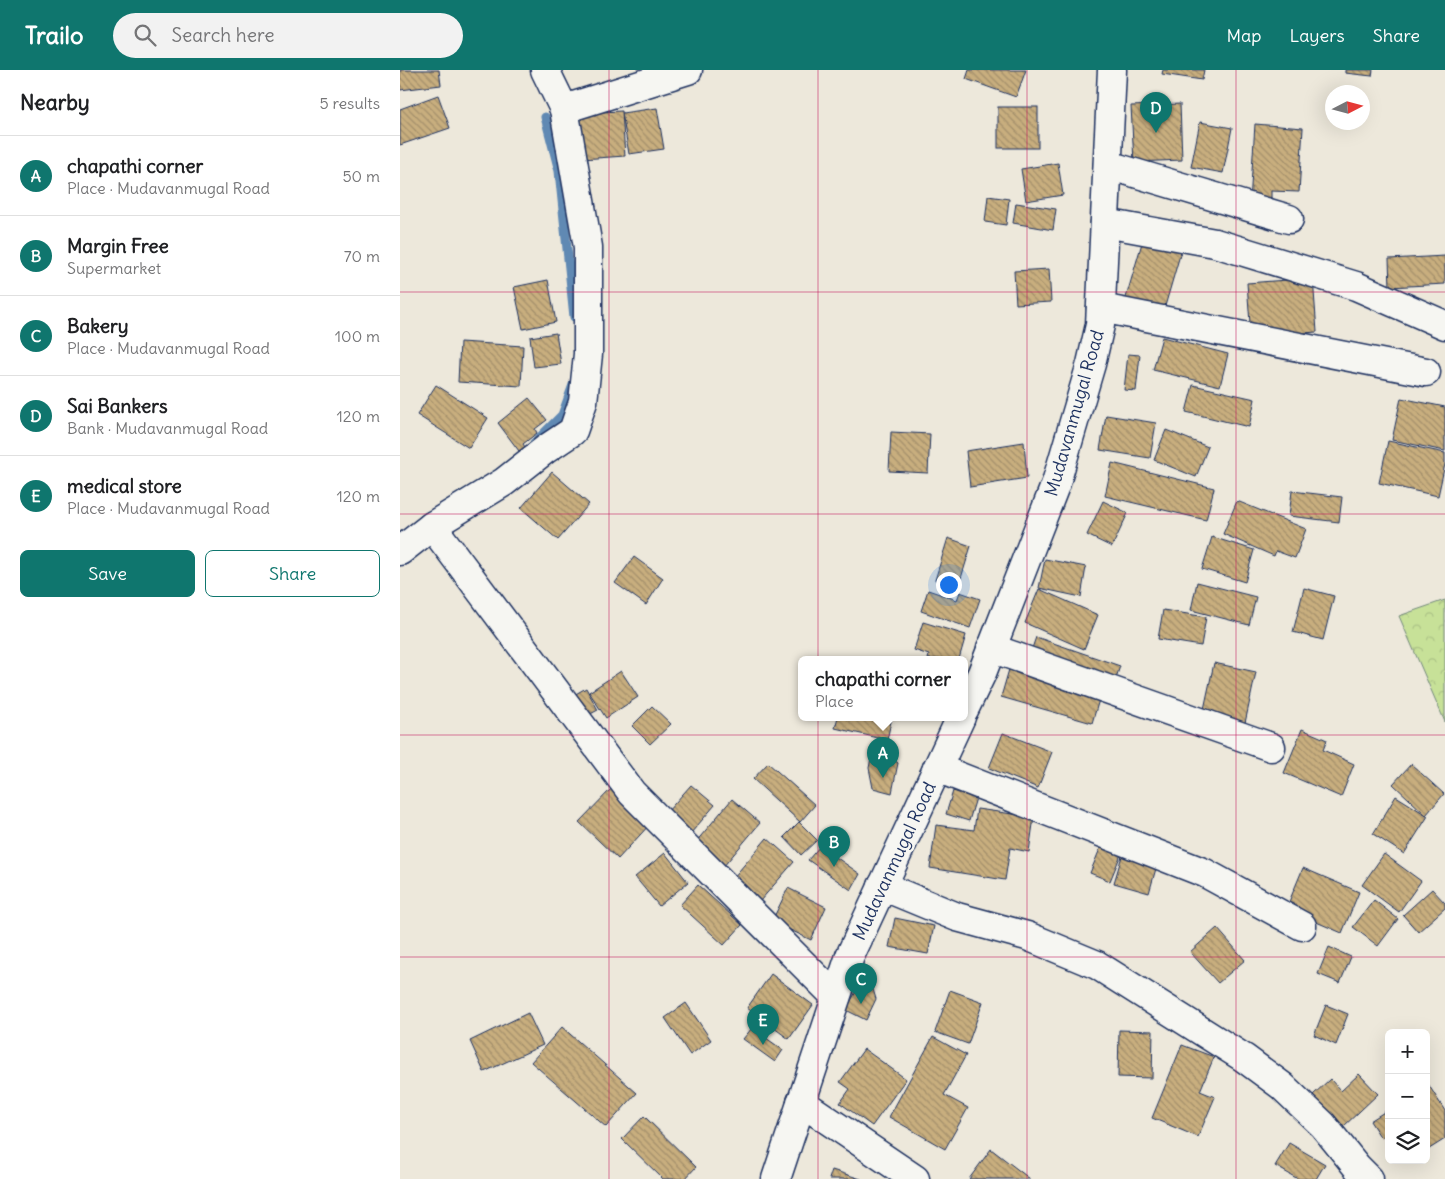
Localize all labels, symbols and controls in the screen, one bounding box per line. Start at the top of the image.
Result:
search box [113,13,463,58]
text: Trailo [25,20,83,50]
icon: search [131,21,159,49]
text: Search here [171,23,274,47]
text: Map [1226,24,1261,47]
text: Layers [1289,24,1345,47]
text: Share [1373,24,1420,47]
north arrow [1325,85,1370,130]
text: Nearby [20,89,90,116]
pin: D [1140,92,1172,133]
text: 5 results [319,93,380,113]
text: chapathi corner [67,154,203,178]
text: A [31,166,41,186]
text: 50 m [342,166,380,186]
text: Place · Mudavanmugal Road [67,178,270,198]
text: Margin Free [67,234,169,258]
text: B [31,246,41,266]
text: 70 m [344,246,380,266]
text: Supermarket [67,258,161,278]
text: Bakery [67,314,129,338]
text: C [31,326,41,346]
text: 100 m [335,326,380,346]
street label: Mudavanmugal Road [1039,327,1109,499]
text: Place · Mudavanmugal Road [67,338,270,358]
text: Sai Bankers [67,394,168,418]
text: D [30,406,42,426]
text: 120 m [337,406,380,426]
text: Bank · Mudavanmugal Road [67,418,268,438]
text: medical store [67,474,182,498]
text: E [31,486,41,506]
text: 120 m [337,486,380,506]
text: Place · Mudavanmugal Road [67,498,270,518]
button: Save [20,550,195,597]
button: Share [205,550,380,597]
your location [936,572,962,598]
popup [798,656,968,721]
text: chapathi corner [815,667,951,691]
text: Place [815,691,854,711]
pin: A [867,737,899,778]
street label: Mudavanmugal Road [847,778,941,944]
pin: B [818,826,850,867]
pin: C [845,963,877,1004]
pin: E [747,1004,779,1045]
map controls [1385,1029,1430,1164]
button: + [1385,1029,1430,1074]
button: − [1385,1074,1430,1119]
button: layers [1385,1119,1430,1164]

